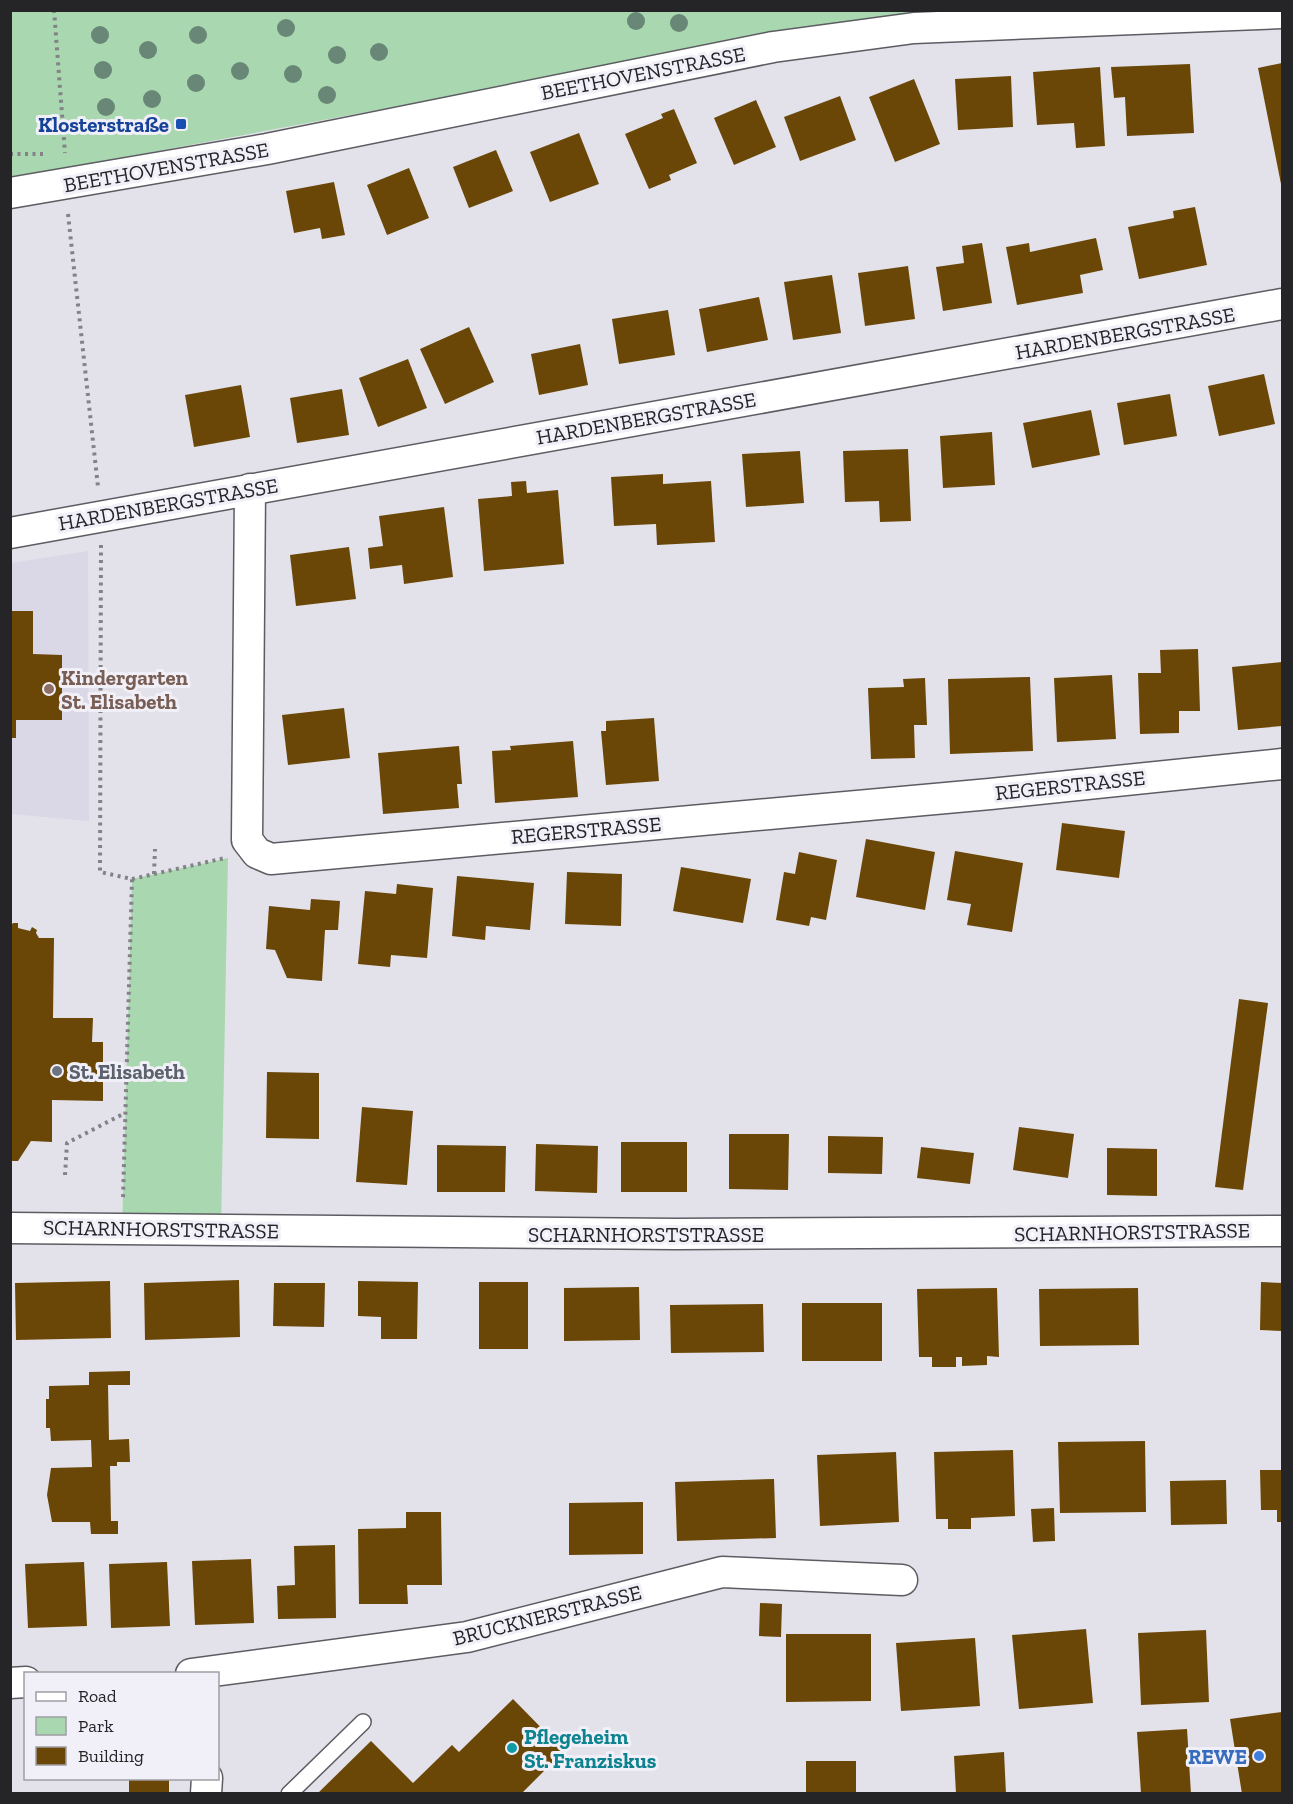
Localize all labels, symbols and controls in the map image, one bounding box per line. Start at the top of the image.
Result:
street label: BEETHOVENSTRASSE [539,41,747,105]
place label: Klosterstraße [38,112,169,137]
marker: Klosterstraße [174,117,188,131]
street label: BEETHOVENSTRASSE [62,137,270,197]
street label: HARDENBERGSTRASSE [1013,301,1237,365]
street label: HARDENBERGSTRASSE [534,386,758,450]
street label: HARDENBERGSTRASSE [56,472,280,536]
place label: Kindergarten St. Elisabeth [61,665,189,714]
marker: Kindergarten St. Elisabeth [42,682,56,696]
street label: REGERSTRASSE [994,765,1146,805]
street label: REGERSTRASSE [510,811,662,849]
place label: St. Elisabeth [69,1059,185,1084]
marker: St. Elisabeth [50,1064,64,1078]
street label: SCHARNHORSTSTRASSE [43,1214,279,1244]
street label: SCHARNHORSTSTRASSE [1014,1217,1250,1247]
street label: SCHARNHORSTSTRASSE [528,1222,764,1247]
street label: BRUCKNERSTRASSE [450,1579,644,1651]
legend [24,1672,219,1780]
text: Road [78,1685,117,1707]
text: Park [78,1715,114,1737]
place label: Pflegeheim St. Franziskus [524,1724,657,1773]
marker: Pflegeheim St. Franziskus [505,1741,519,1755]
place label: REWE [1188,1744,1247,1769]
text: Building [78,1745,144,1767]
marker: REWE [1252,1749,1266,1763]

